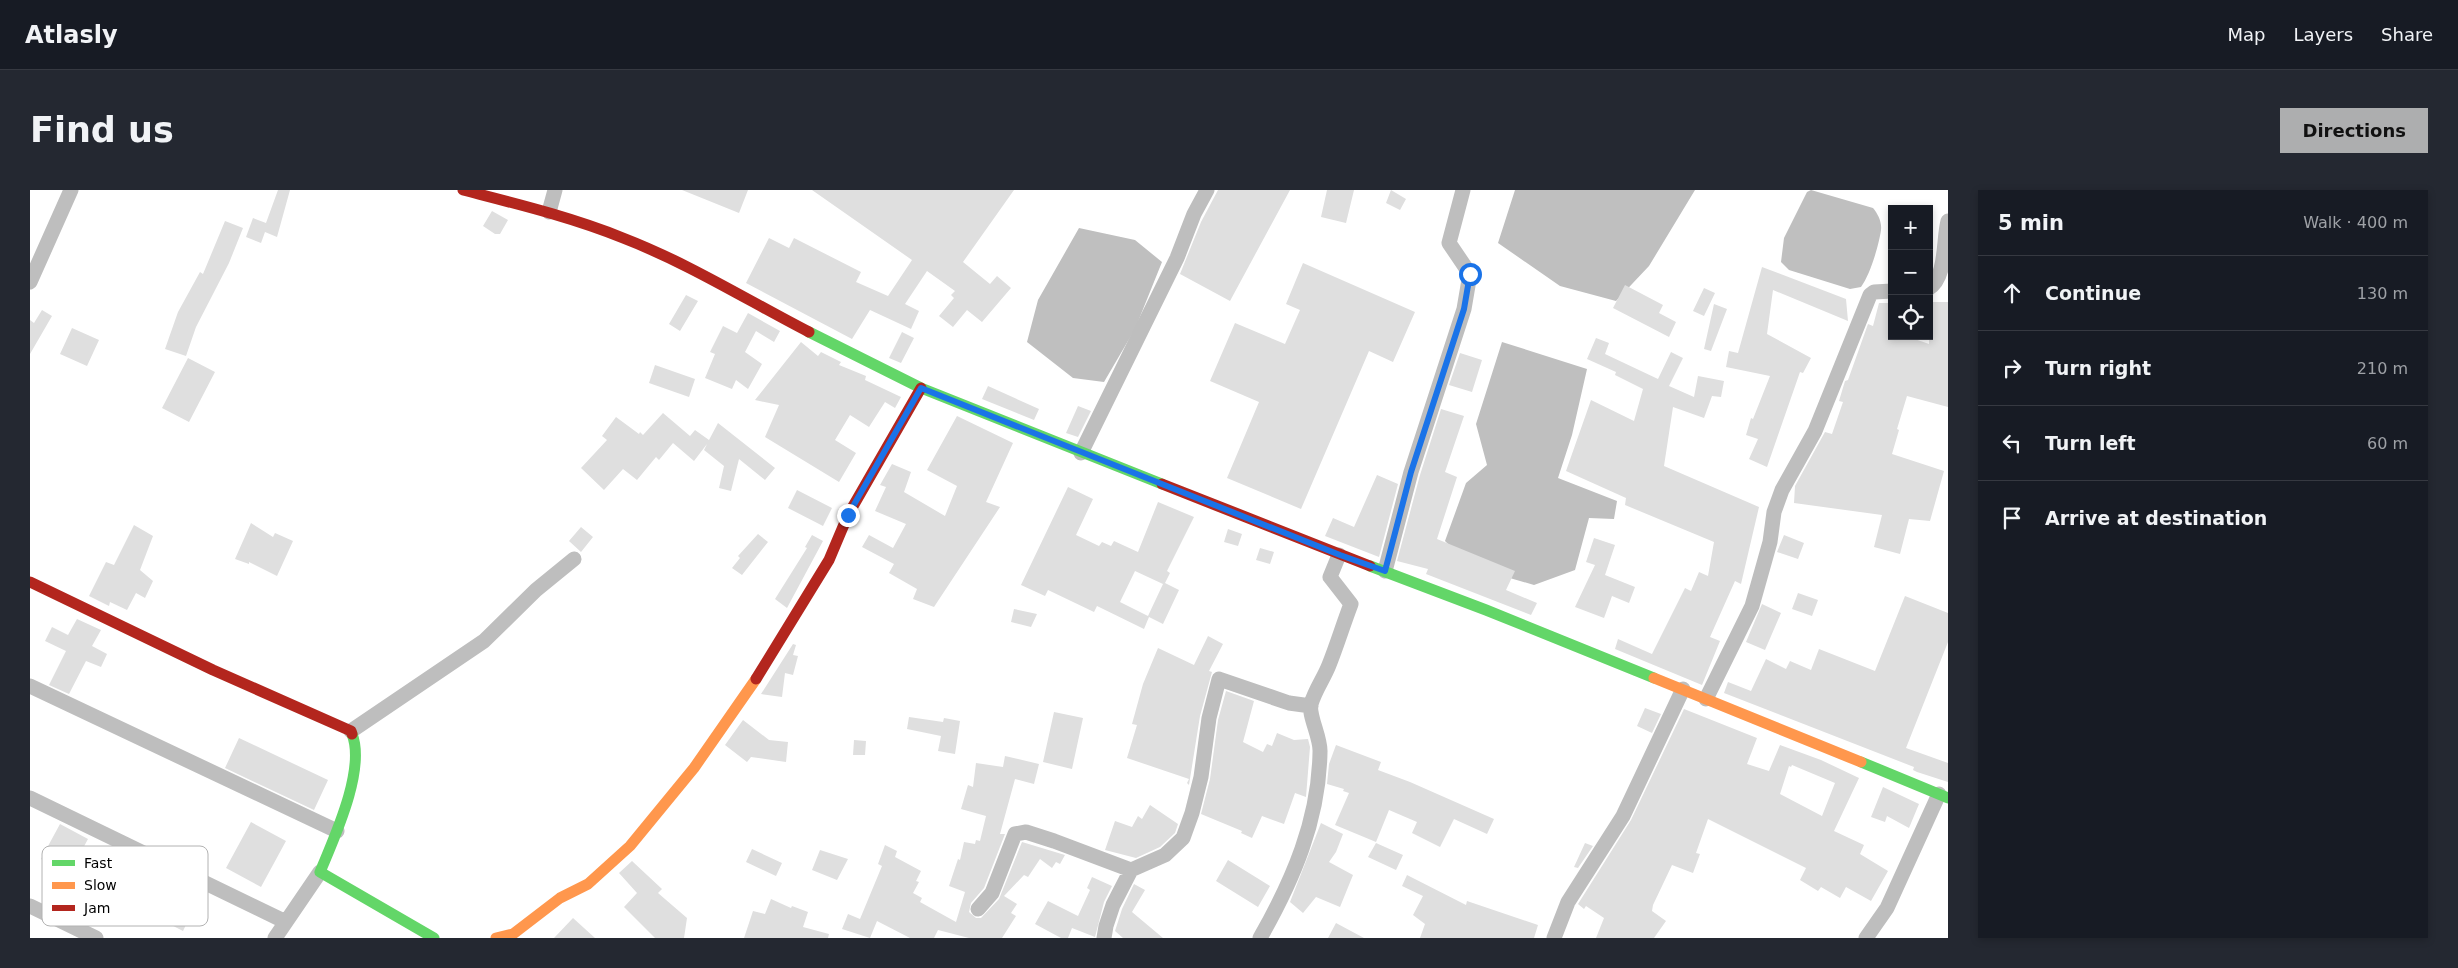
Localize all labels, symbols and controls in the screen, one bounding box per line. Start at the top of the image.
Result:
text: Atlasly [25,21,118,49]
text: Map [2227,24,2265,45]
text: Layers [2293,24,2353,45]
text: Share [2381,24,2433,45]
button: Directions [2280,108,2428,153]
text: Find us [30,110,174,150]
map controls [1888,205,1933,340]
button: + [1888,205,1933,250]
text: 5 min [1998,211,2064,235]
text: Walk · 400 m [2303,213,2408,232]
button: − [1888,250,1933,295]
route start [1459,263,1482,286]
icon: ahead [1998,279,2026,307]
text: Continue [2045,282,2141,304]
text: 130 m [2357,284,2408,303]
button: locate [1888,295,1933,340]
icon: right [1998,354,2026,382]
text: Turn right [2045,357,2151,379]
text: 210 m [2357,359,2408,378]
icon: left [1998,429,2026,457]
text: Turn left [2045,432,2136,454]
text: 60 m [2367,434,2408,453]
route end [837,504,860,527]
icon: arrive [1998,504,2026,532]
text: Arrive at destination [2045,507,2267,529]
legend [42,846,208,926]
text: Fast [84,855,113,871]
text: Slow [84,877,117,893]
text: Jam [83,900,110,916]

